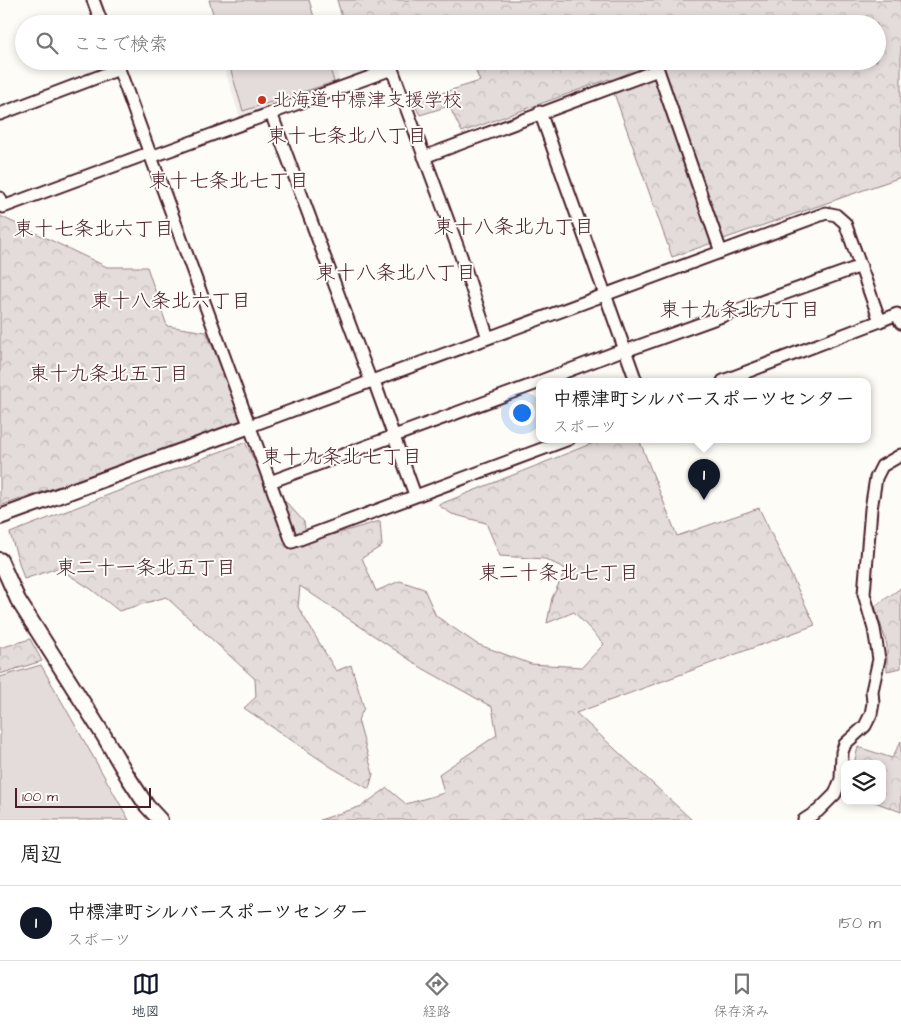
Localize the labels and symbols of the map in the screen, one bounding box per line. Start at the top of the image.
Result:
place label: 北海道中標津支援学校 [272,87,462,114]
marker: 北海道中標津支援学校 [256,94,268,106]
district label: 東十七条北八丁目 [267,122,427,150]
district label: 東十七条北七丁目 [149,167,309,195]
district label: 東十八条北九丁目 [434,213,594,241]
district label: 東十七条北六丁目 [14,215,174,243]
district label: 東十八条北八丁目 [316,259,476,287]
district label: 東十八条北六丁目 [91,287,251,315]
district label: 東十九条北九丁目 [660,296,820,324]
district label: 東十九条北五丁目 [29,360,189,388]
your location [509,400,535,426]
district label: 東十九条北七丁目 [262,443,422,471]
pin: 1 [688,459,720,500]
district label: 東二十一条北五丁目 [56,554,236,582]
district label: 東二十条北七丁目 [479,559,639,587]
scale bar [15,785,151,808]

